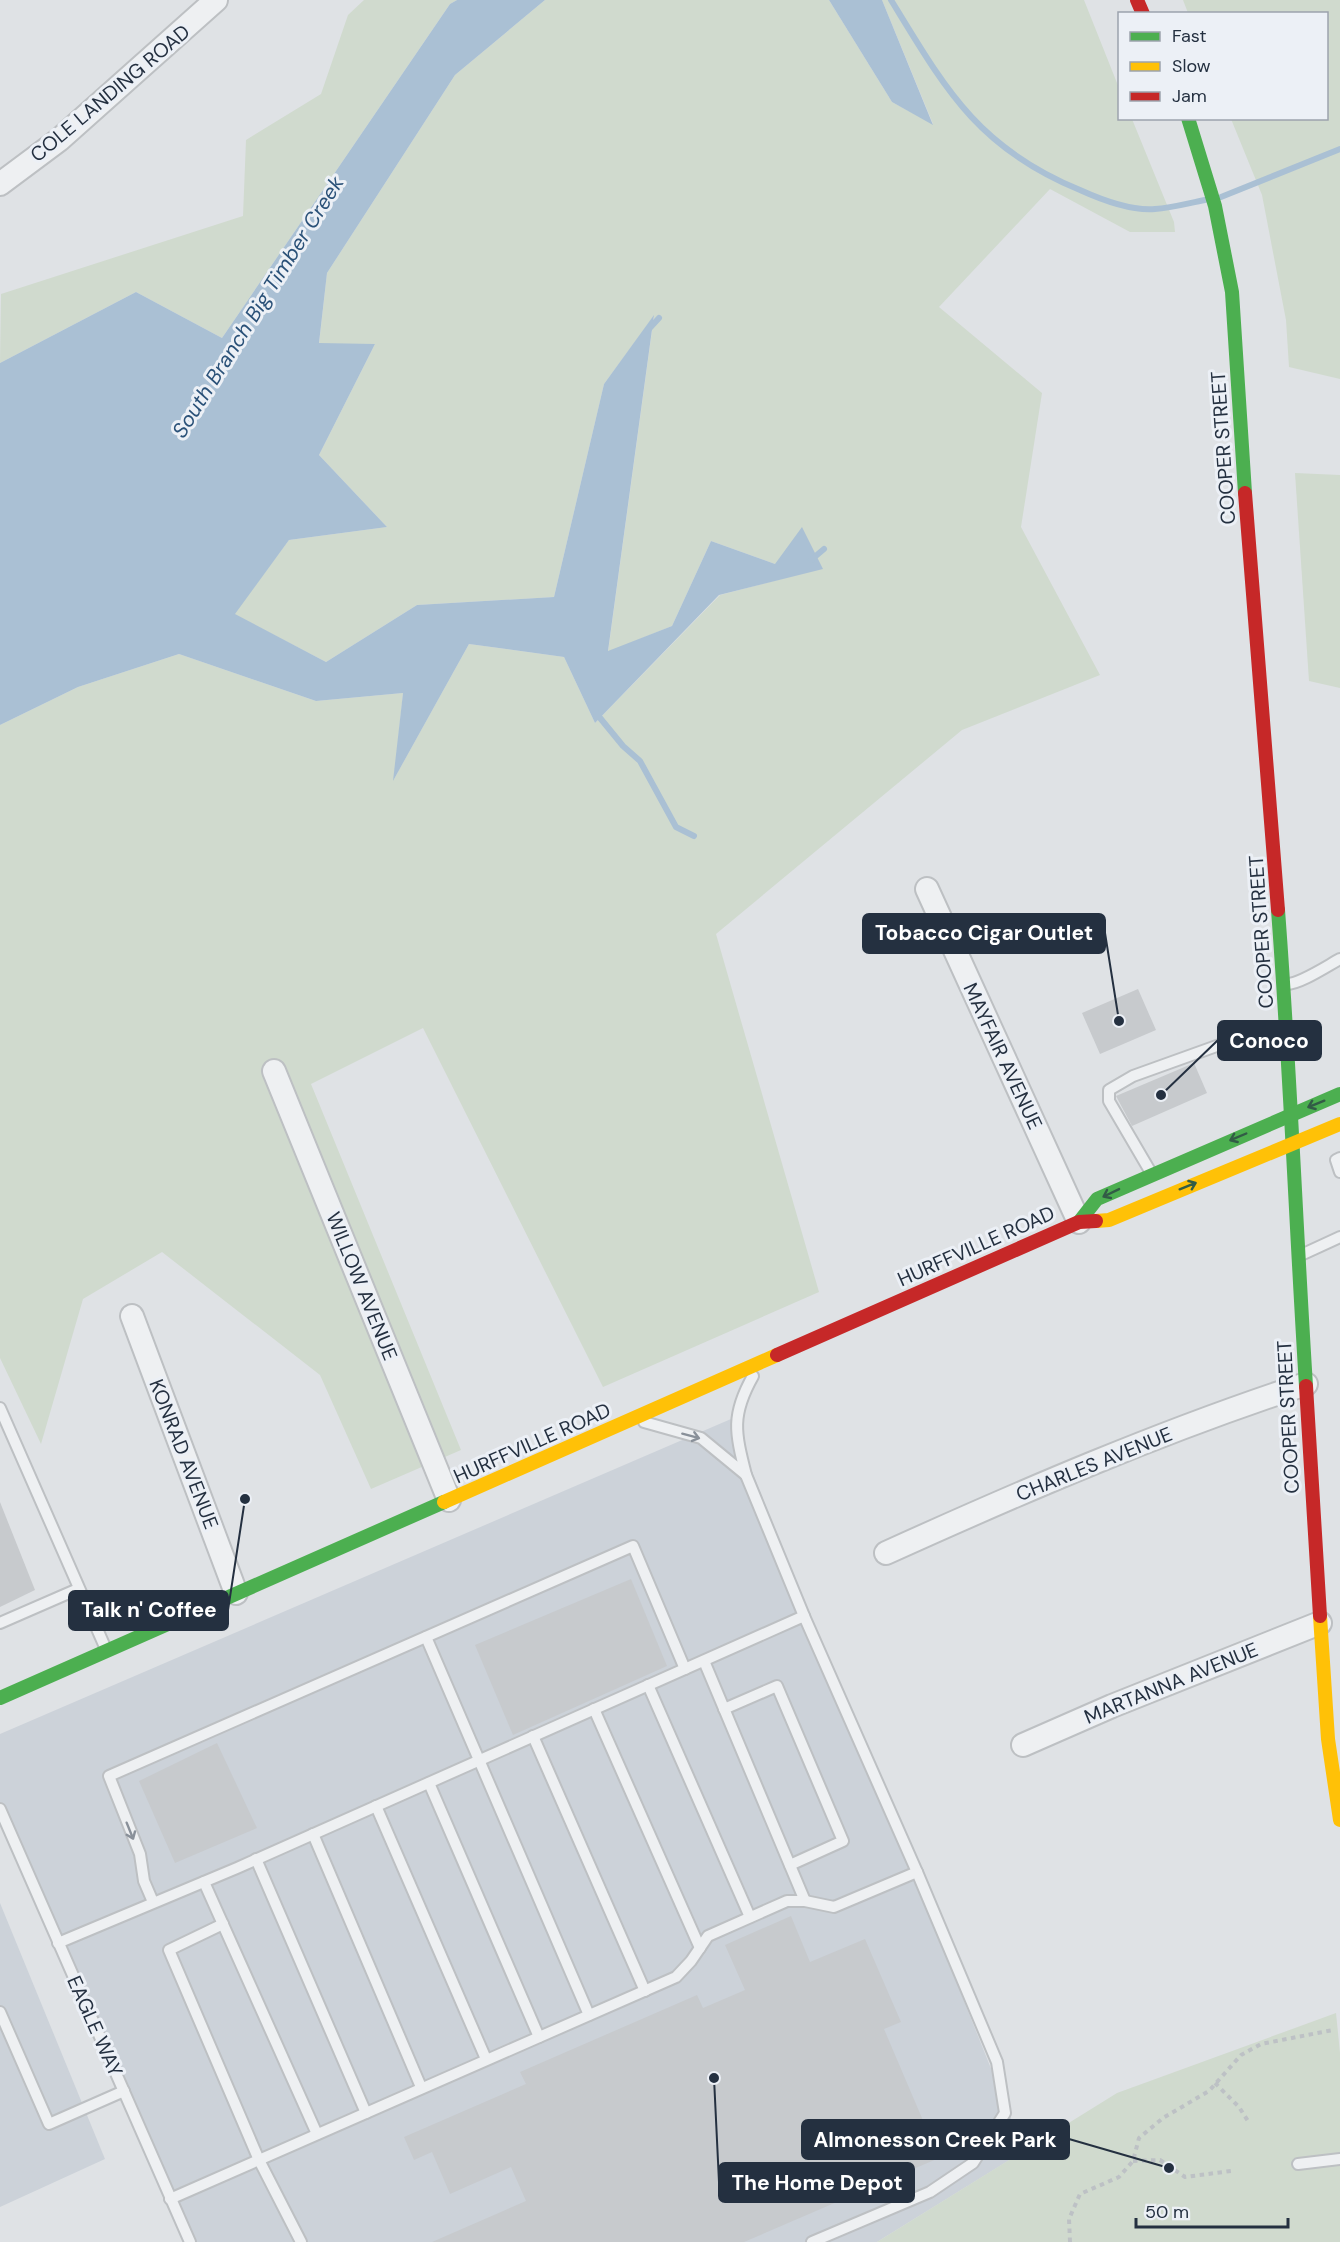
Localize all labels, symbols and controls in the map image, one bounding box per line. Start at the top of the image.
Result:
legend [1118,12,1328,120]
street label: COLE LANDING ROAD [25,19,195,167]
text: Fast [1172,24,1207,48]
text: Slow [1172,54,1211,78]
text: Jam [1172,84,1207,108]
water label: South Branch Big Timber Creek [166,171,350,443]
street label: COOPER STREET [1205,370,1241,526]
street label: COOPER STREET [1243,854,1279,1010]
callout: Tobacco Cigar Outlet [863,914,1105,953]
text: Tobacco Cigar Outlet [875,919,1093,947]
street label: MAYFAIR AVENUE [958,978,1048,1134]
callout: Conoco [1218,1021,1321,1060]
text: Conoco [1229,1027,1309,1055]
one-way arrow [1307,1099,1325,1110]
one-way arrow [1229,1132,1247,1143]
one-way arrow [1178,1180,1197,1191]
one-way arrow [1102,1187,1120,1199]
street label: HURFFVILLE ROAD [893,1200,1059,1292]
street label: WILLOW AVENUE [320,1208,404,1364]
street label: COOPER STREET [1271,1340,1305,1494]
street label: KONRAD AVENUE [143,1375,225,1533]
street label: HURFFVILLE ROAD [449,1397,615,1489]
street label: CHARLES AVENUE [1012,1421,1176,1507]
one-way arrow [681,1431,700,1442]
callout: Talk n' Coffee [69,1591,228,1630]
text: Talk n' Coffee [81,1596,217,1624]
street label: MARTANNA AVENUE [1080,1636,1262,1730]
one-way arrow [126,1821,137,1839]
street label: EAGLE WAY [61,1972,129,2081]
callout: Almonesson Creek Park [802,2120,1069,2159]
text: Almonesson Creek Park [813,2126,1057,2154]
callout: The Home Depot [719,2163,914,2202]
text: The Home Depot [732,2169,902,2197]
scale bar [1136,2191,1288,2229]
text: 50 m [1145,2200,1189,2224]

